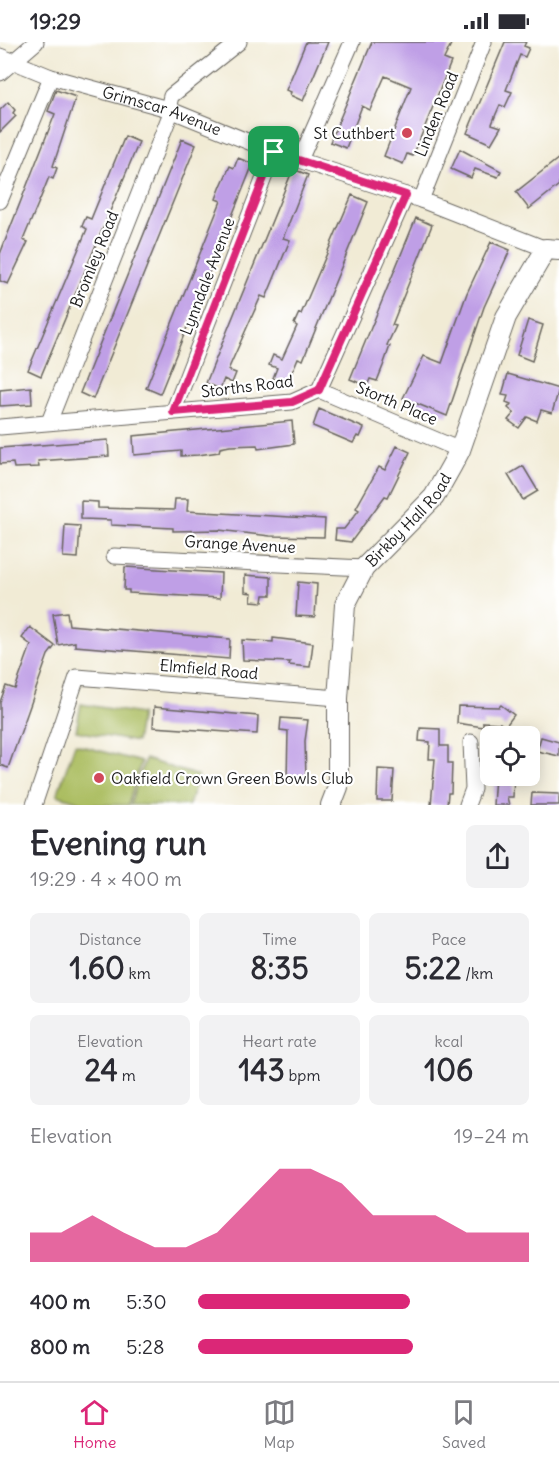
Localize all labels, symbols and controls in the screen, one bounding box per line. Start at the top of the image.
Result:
text: 19:29 [30,7,81,35]
street label: Linden Road [410,68,462,160]
street label: Grimscar Avenue [100,82,224,140]
place label: St Cuthbert [314,123,396,143]
pin [248,126,299,177]
marker: St Cuthbert [400,126,414,140]
icon: arrive [257,135,290,168]
street label: Bromley Road [66,208,122,310]
street label: Lynndale Avenue [175,214,239,338]
street label: Storths Road [200,370,294,402]
street label: Storth Place [353,377,441,429]
street label: Birkby Hall Road [361,469,455,571]
street label: Grange Avenue [184,531,296,557]
street label: Elmfield Road [159,655,259,683]
map controls [480,726,540,786]
button: locate [480,726,540,786]
place label: Oakfield Crown Green Bowls Club [111,768,353,788]
marker: Oakfield Crown Green Bowls Club [92,771,106,785]
text: Evening run [30,822,206,864]
button: share [466,825,529,888]
text: 19:29 · 4 × 400 m [30,866,182,891]
text: Distance [79,929,141,949]
text: Time [262,929,297,949]
text: Pace [431,929,466,949]
text: 1.60 [70,949,125,987]
text: 8:35 [250,949,309,987]
text: 5:22 [404,949,461,987]
text: km [125,963,151,983]
text: /km [461,963,493,983]
text: Elevation [77,1031,143,1051]
text: Heart rate [242,1031,317,1051]
text: kcal [434,1031,463,1051]
text: 24 [85,1051,118,1089]
text: 143 [238,1051,285,1089]
text: 106 [424,1051,473,1089]
text: m [118,1065,136,1085]
text: bpm [285,1065,321,1085]
text: Elevation [30,1123,112,1148]
text: 19–24 m [454,1123,529,1148]
text: 400 m [30,1289,90,1314]
text: 5:30 [126,1289,167,1314]
text: 800 m [30,1334,90,1359]
text: 5:28 [126,1334,165,1359]
tab: Home [73,1396,116,1452]
tab: Map [263,1396,296,1452]
tab: Saved [442,1396,486,1452]

